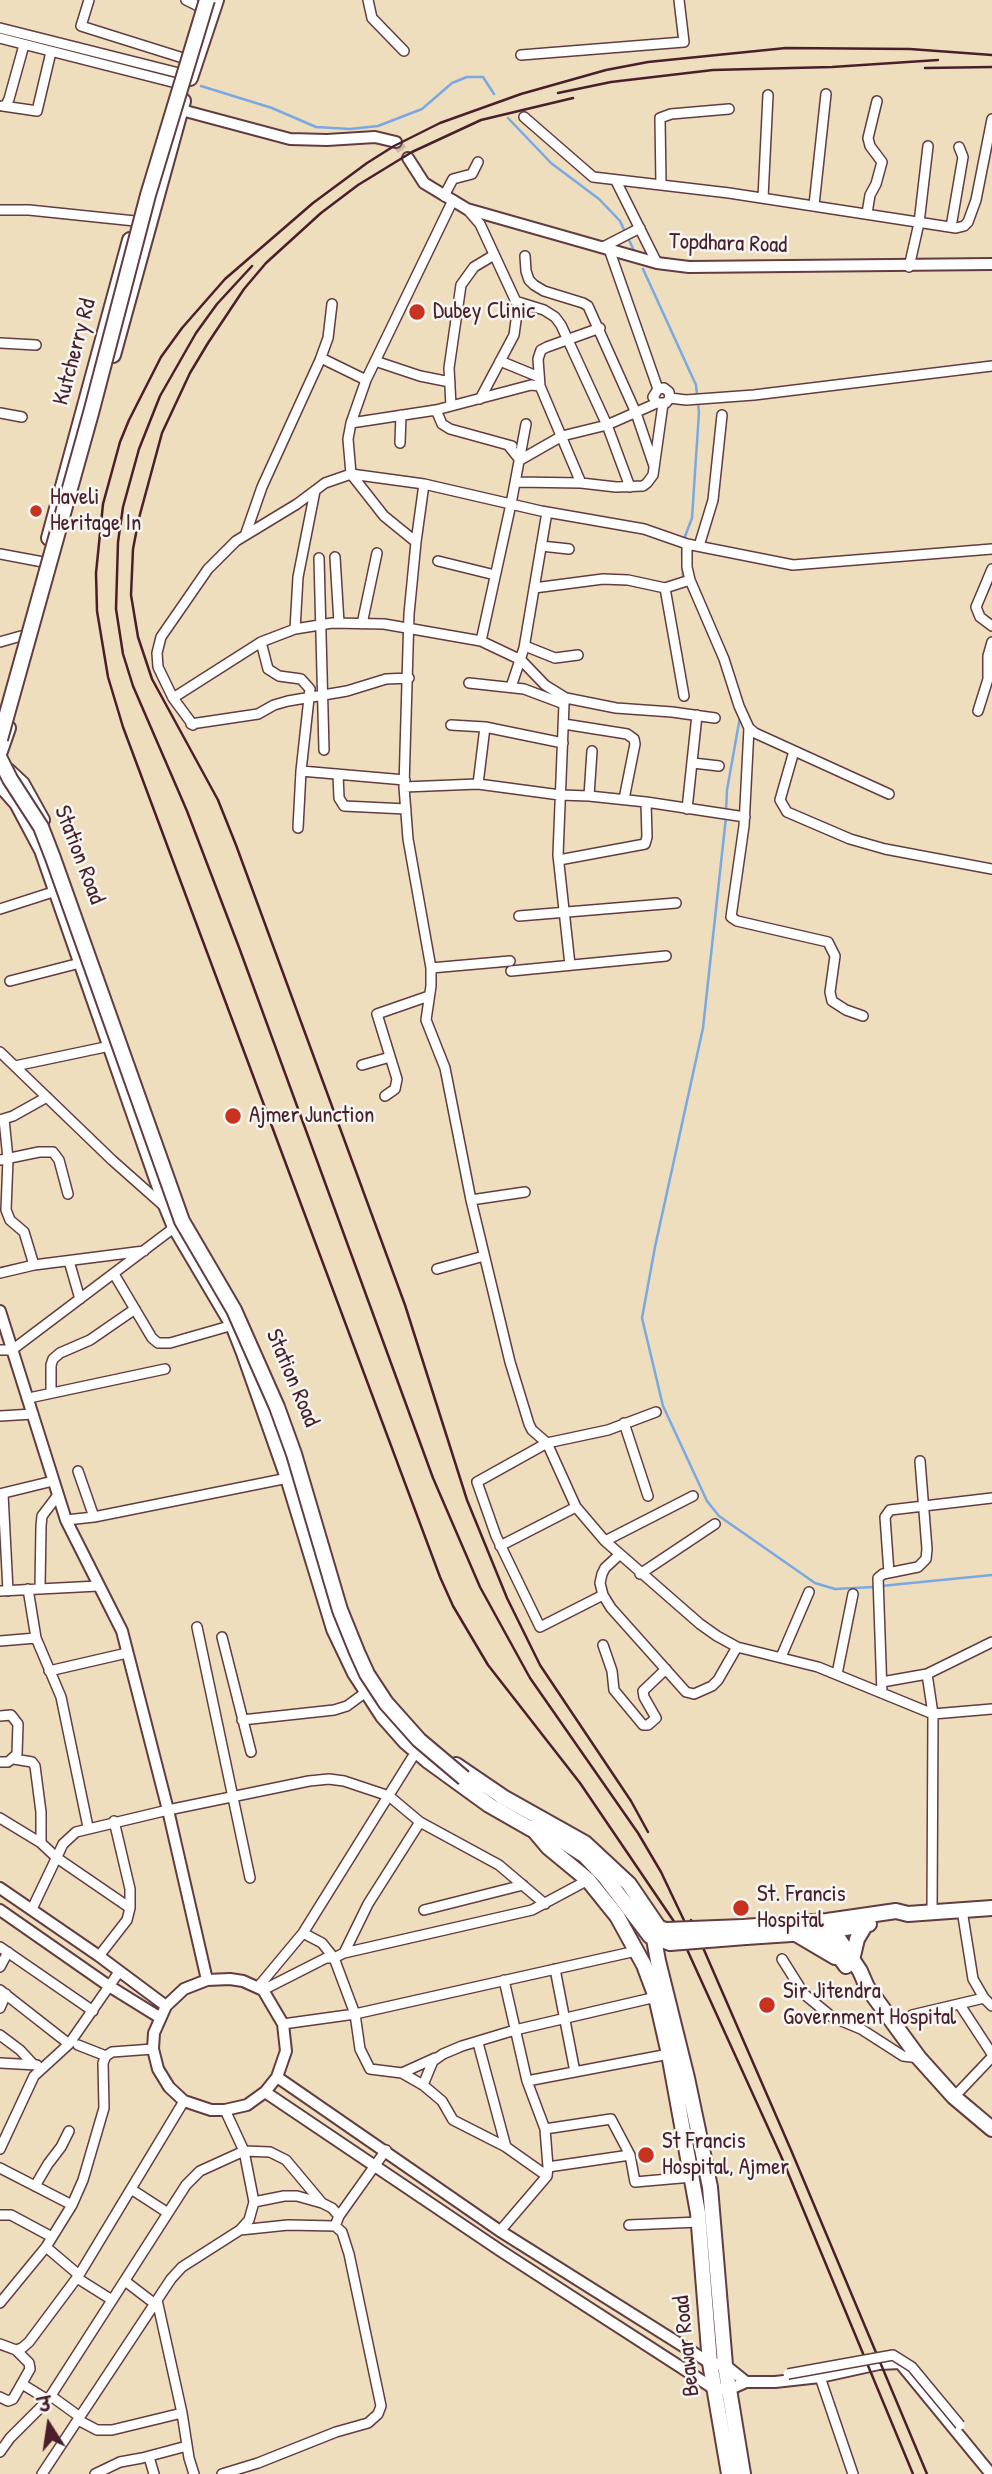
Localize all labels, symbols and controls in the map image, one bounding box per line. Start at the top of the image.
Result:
street label: Topdhara Road [668,228,788,260]
street label: Kutcherry Rd [48,296,102,408]
place label: Dubey Clinic [433,298,535,326]
marker: Dubey Clinic [407,302,427,322]
place label: Haveli Heritage In [50,484,141,538]
marker: Haveli Heritage In [28,503,44,519]
street label: Station Road [48,802,110,908]
place label: Ajmer Junction [249,1102,374,1130]
marker: Ajmer Junction [223,1106,243,1126]
street label: Station Road [259,1325,325,1431]
place label: St. Francis Hospital [757,1881,846,1935]
marker: St. Francis Hospital [731,1898,751,1918]
place label: Sir Jitendra Government Hospital [783,1978,956,2032]
marker: Sir Jitendra Government Hospital [757,1995,777,2015]
place label: St Francis Hospital, Ajmer [662,2128,789,2182]
marker: St Francis Hospital, Ajmer [636,2145,656,2165]
street label: Beawar Road [668,2294,706,2398]
north arrow [14,2390,84,2460]
text: उ [36,2390,54,2418]

